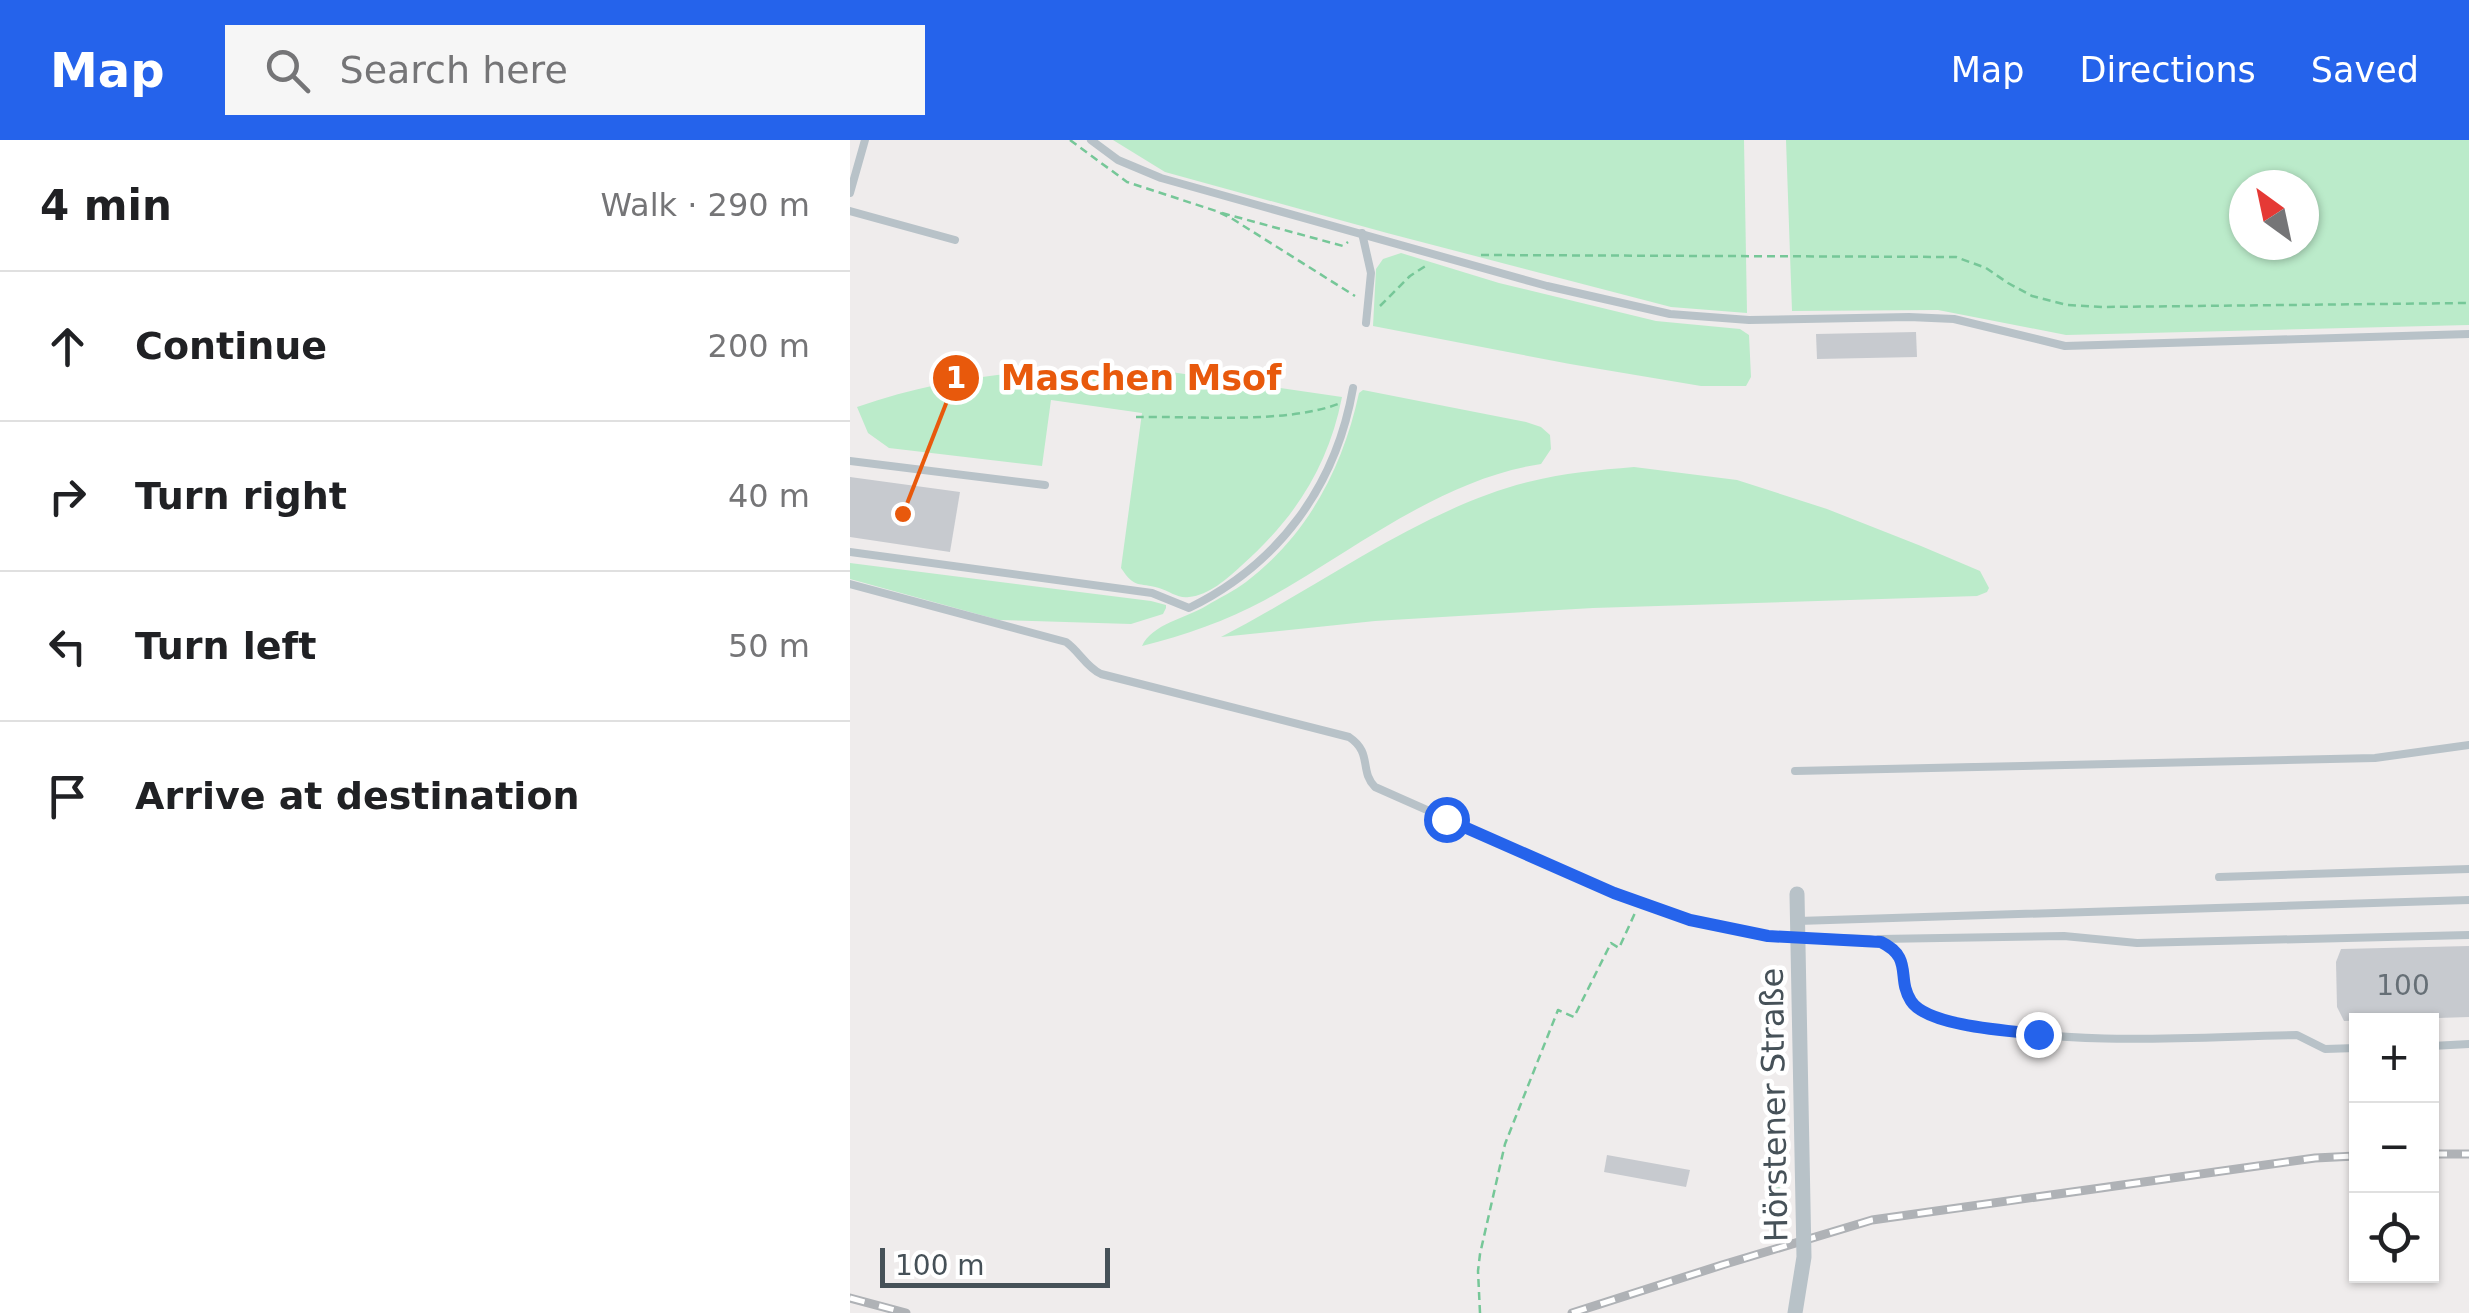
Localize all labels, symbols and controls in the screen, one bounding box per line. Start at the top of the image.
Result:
search box [225,25,925,115]
text: Map [50,42,165,98]
icon: search [260,43,315,98]
text: Search here [340,48,568,92]
text: Map [1951,50,2025,90]
text: Directions [2080,50,2256,90]
text: Saved [2311,50,2419,90]
north arrow [2229,170,2319,260]
text: 4 min [40,181,172,230]
text: Walk · 290 m [600,186,810,224]
icon: ahead [40,319,95,374]
text: Continue [135,324,327,368]
text: 200 m [708,327,810,365]
callout: Maschen Msof [931,345,1302,410]
text: Maschen Msof [1001,358,1282,398]
text: 1 [946,360,966,395]
icon: right [40,469,95,524]
text: Turn right [135,474,347,518]
text: 40 m [728,477,810,515]
icon: left [40,619,95,674]
text: Turn left [135,624,316,668]
text: 50 m [728,627,810,665]
icon: arrive [40,769,95,824]
text: Arrive at destination [135,774,580,818]
route start [1424,797,1470,843]
street label: Hörstener Straße [1753,967,1795,1243]
house number: 100 [2376,969,2430,1002]
route end [2016,1012,2062,1058]
map controls [2349,1013,2439,1283]
button: + [2349,1013,2439,1103]
button: − [2349,1103,2439,1193]
button: locate [2349,1193,2439,1283]
scale bar [880,1243,1110,1288]
text: 100 m [895,1249,985,1282]

